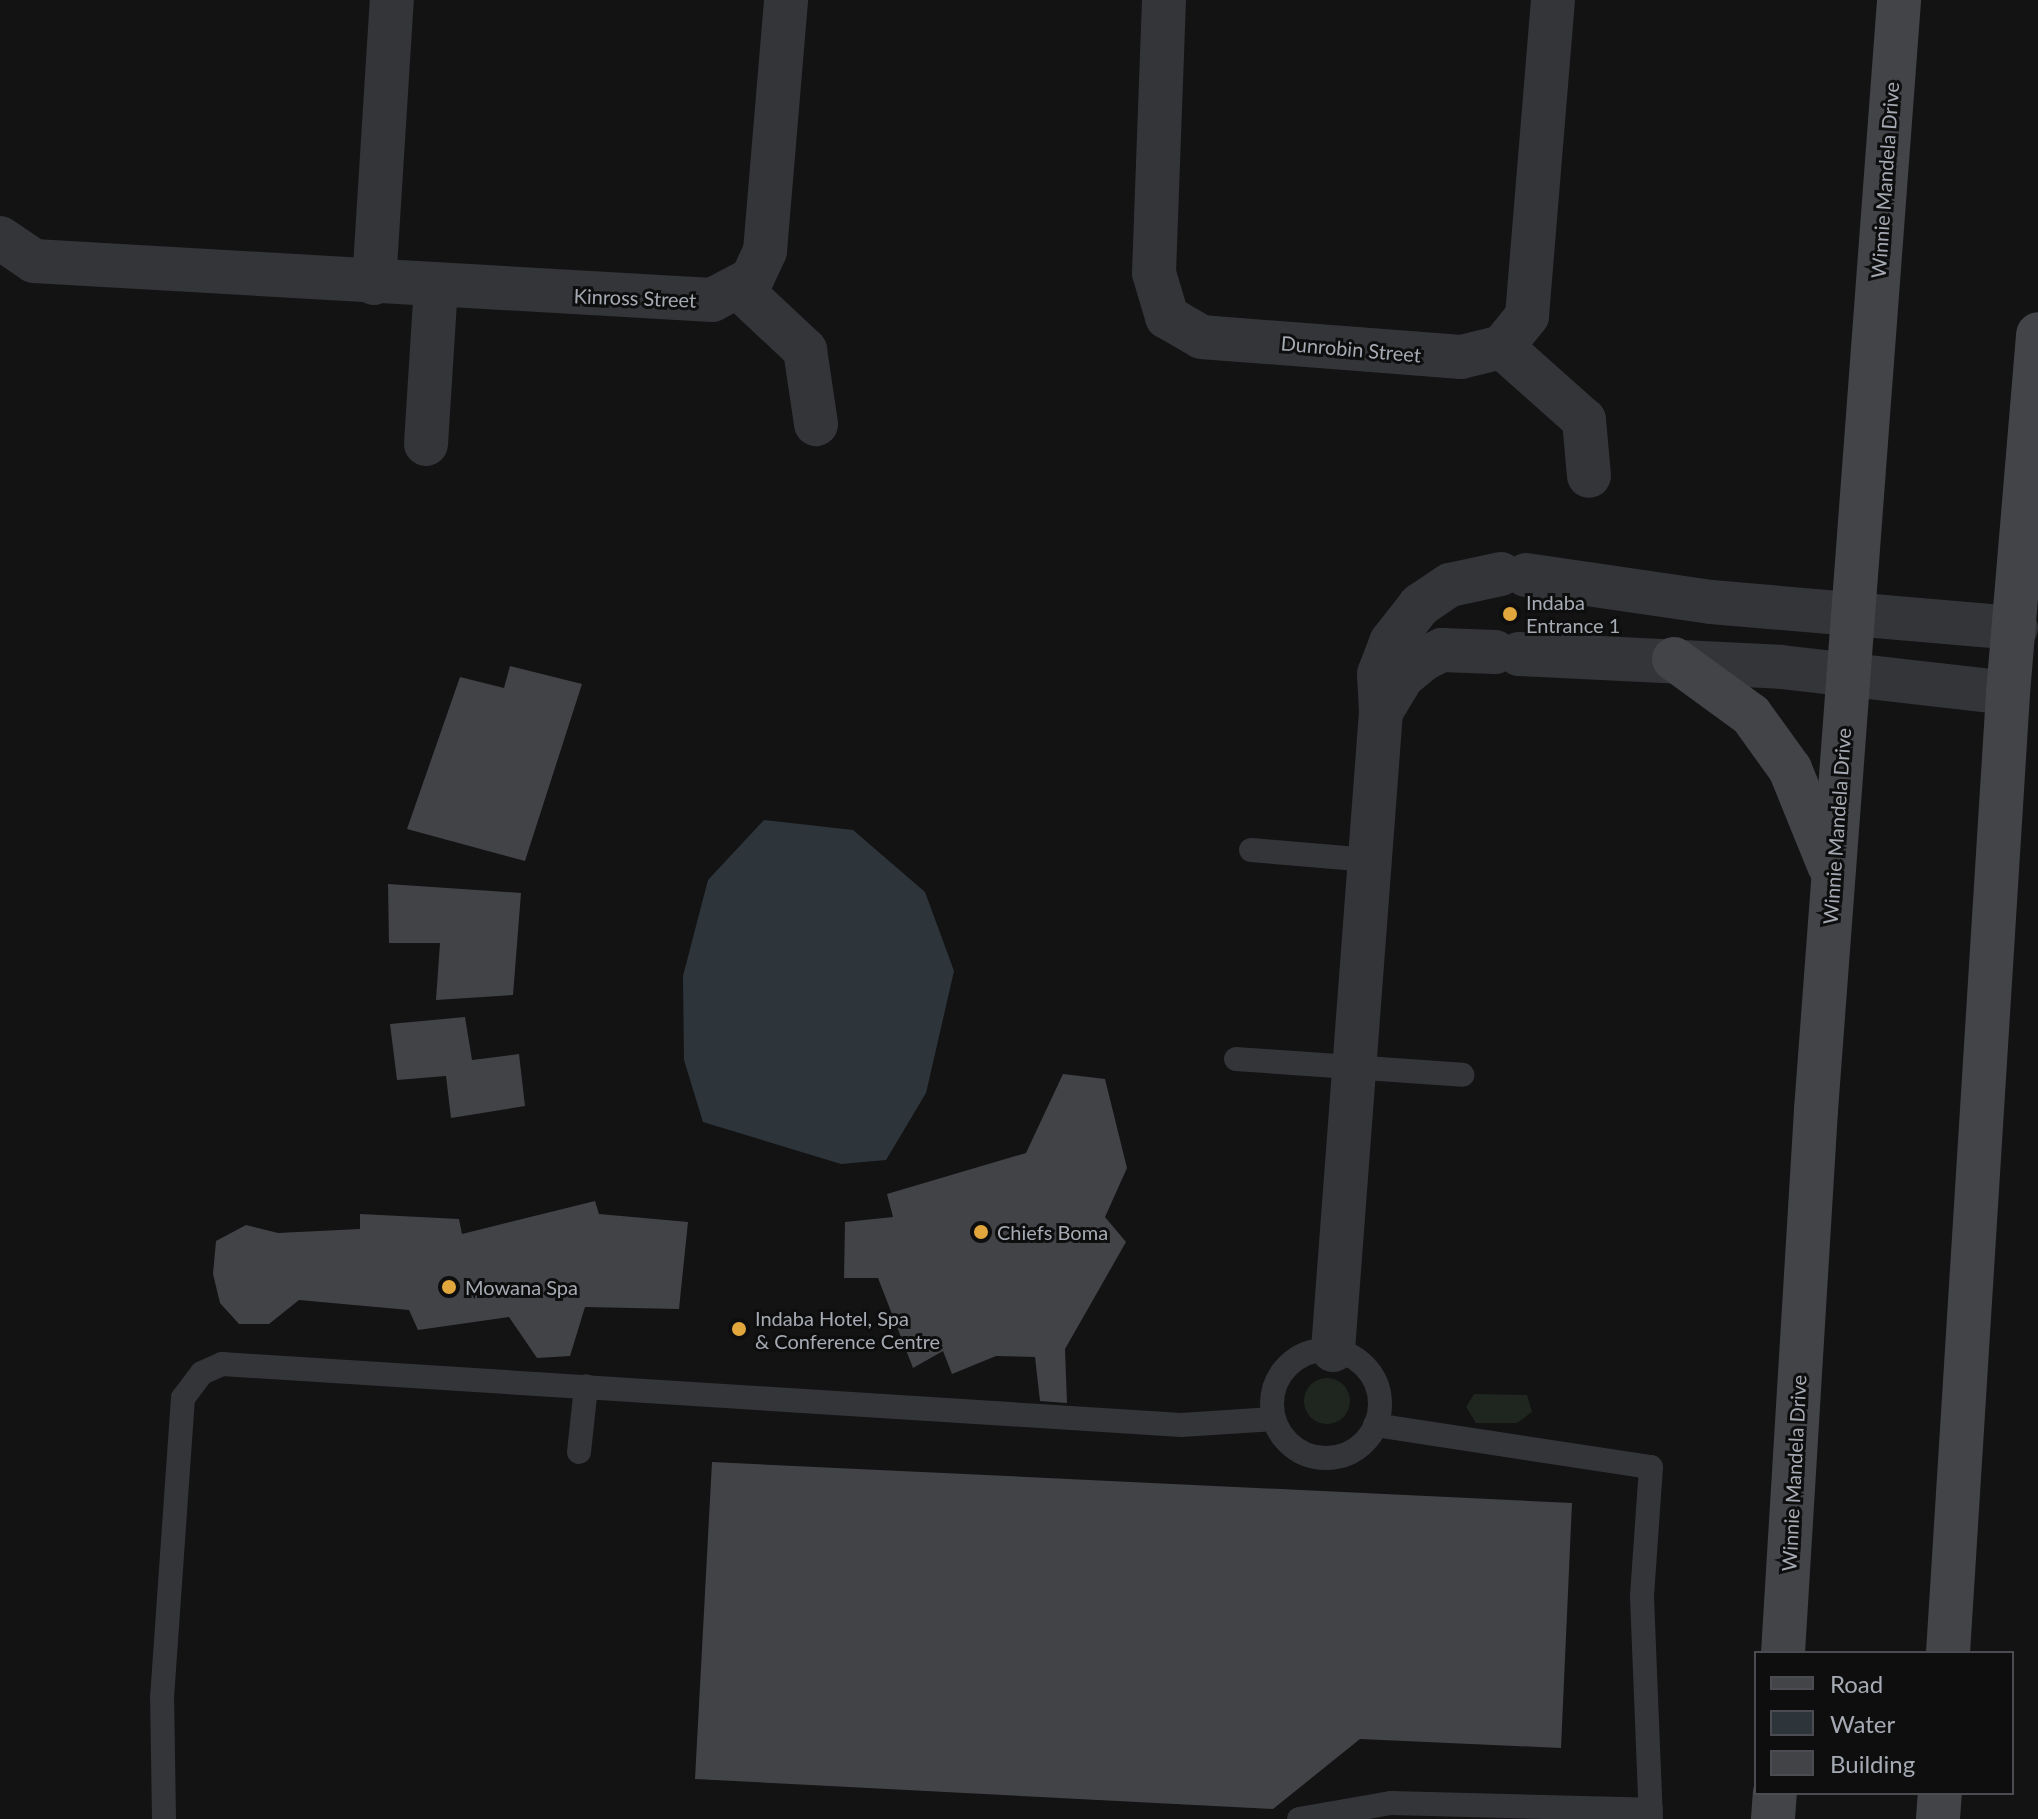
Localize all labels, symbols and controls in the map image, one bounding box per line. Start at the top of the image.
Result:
street label: Winnie Mandela Drive [1866,81,1904,279]
street label: Kinross Street [573,284,697,312]
street label: Dunrobin Street [1280,331,1422,367]
place label: Indaba Entrance 1 [1526,590,1620,637]
marker: Indaba Entrance 1 [1501,605,1519,623]
street label: Winnie Mandela Drive [1818,727,1856,925]
place label: Chiefs Boma [997,1220,1108,1244]
marker: Chiefs Boma [972,1223,990,1241]
place label: Mowana Spa [465,1275,578,1299]
marker: Mowana Spa [440,1278,458,1296]
place label: Indaba Hotel, Spa & Conference Centre [755,1306,940,1353]
marker: Indaba Hotel, Spa & Conference Centre [730,1320,748,1338]
street label: Winnie Mandela Drive [1777,1374,1811,1572]
legend [1754,1651,2014,1795]
text: Road [1830,1669,1883,1698]
text: Water [1830,1709,1895,1738]
text: Building [1830,1749,1915,1778]

